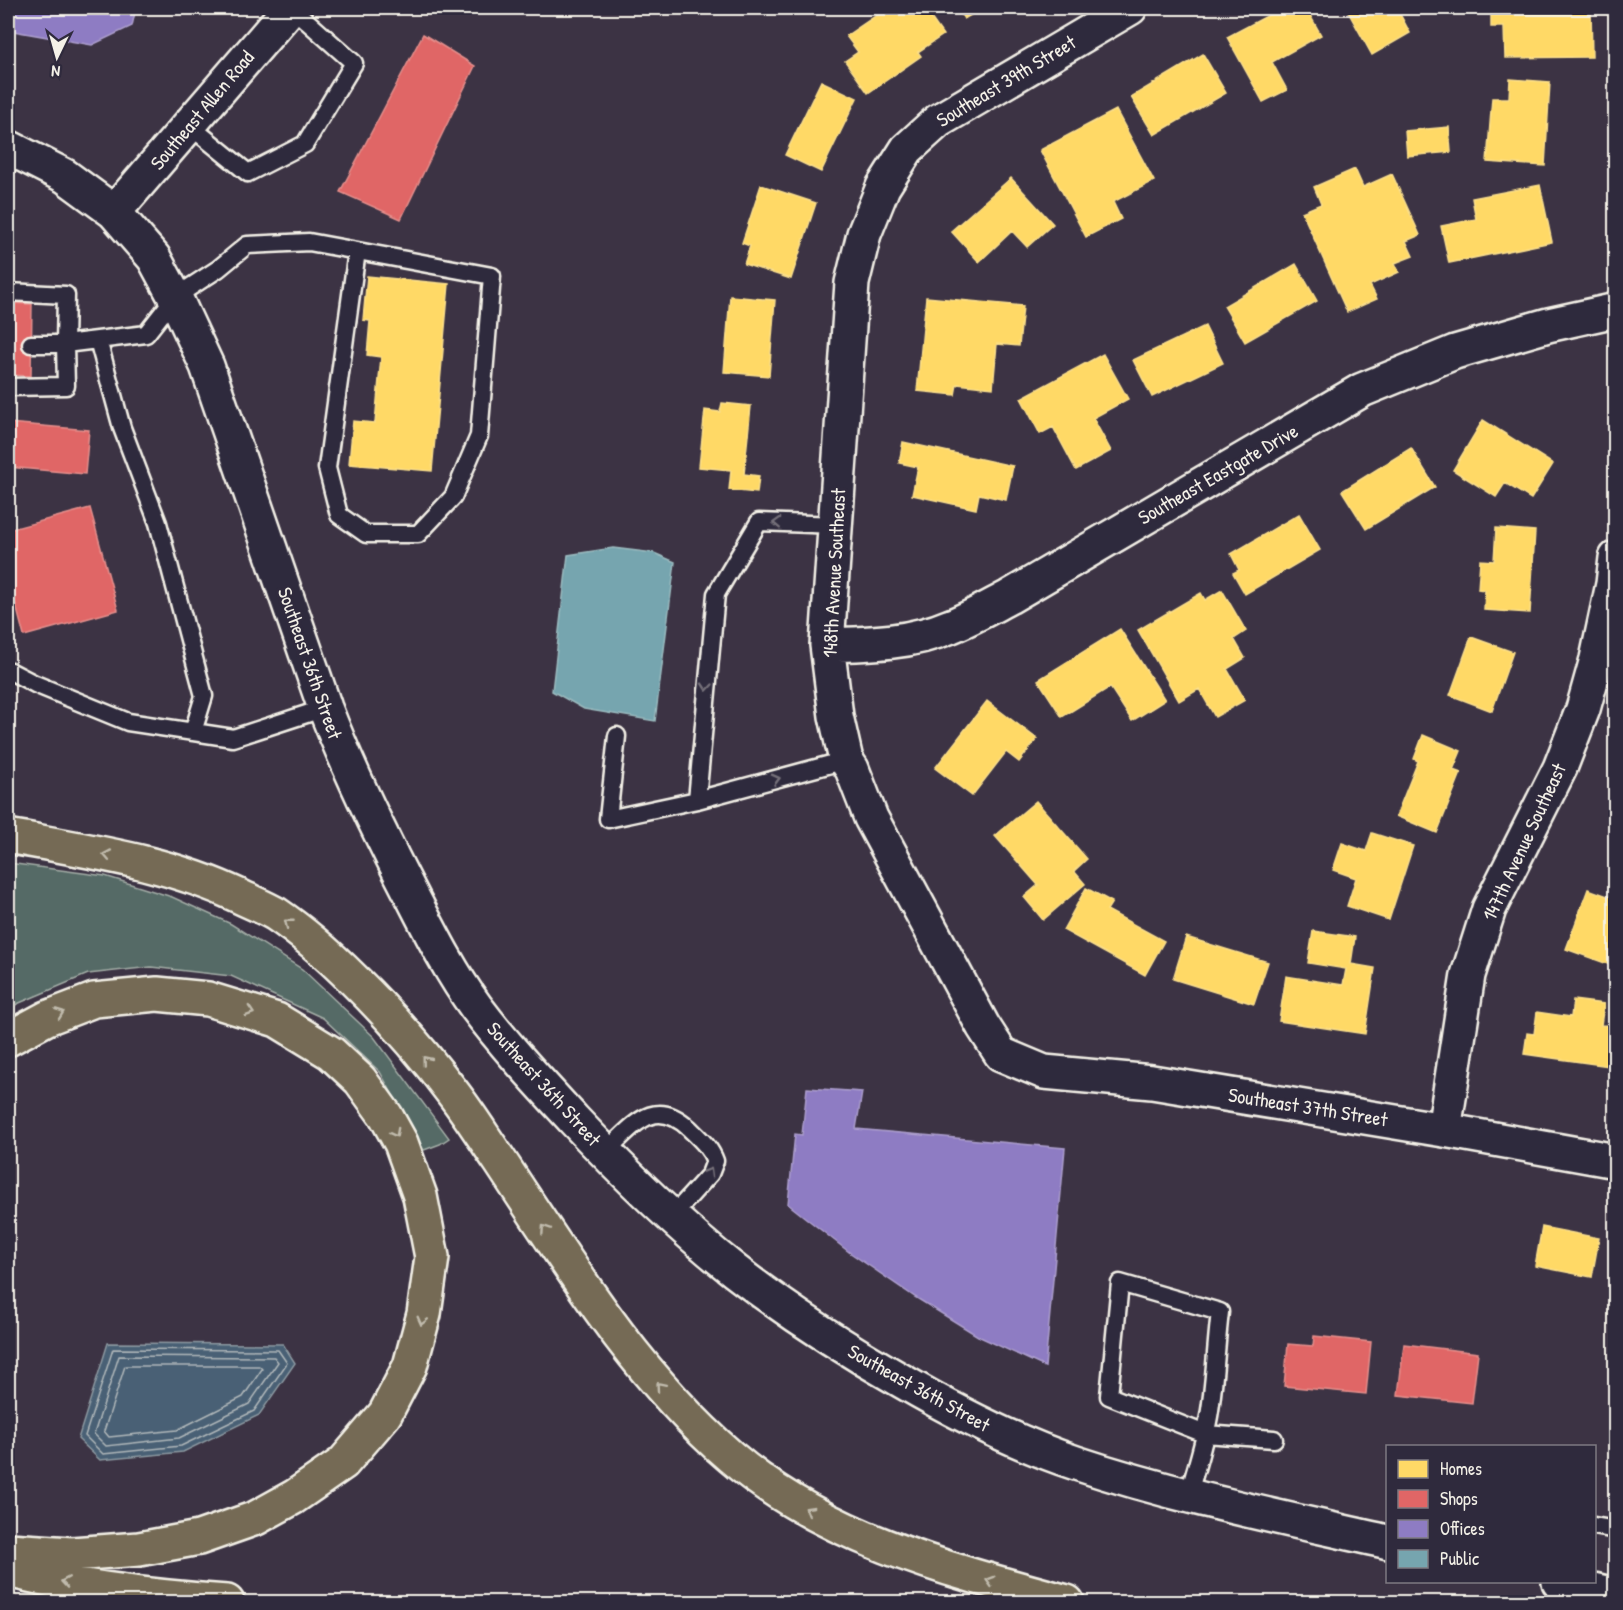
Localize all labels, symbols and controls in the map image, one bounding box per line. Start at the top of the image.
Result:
north arrow [27,27,87,87]
street label: Southeast 39th Street [931,28,1081,133]
street label: Southeast Allen Road [144,44,260,175]
text: N [50,61,61,83]
street label: Southeast Eastgate Drive [1133,417,1303,530]
street label: 148th Avenue Southeast [816,487,851,658]
one-way arrow [773,516,782,529]
street label: Southeast 36th Street [272,583,349,743]
one-way arrow [701,682,714,691]
street label: 147th Avenue Southeast [1475,758,1572,925]
one-way arrow [770,773,780,786]
one-way arrow [102,849,112,862]
one-way arrow [283,920,294,931]
one-way arrow [244,1005,255,1017]
one-way arrow [54,1008,65,1020]
street label: Southeast 36th Street [481,1016,608,1153]
one-way arrow [422,1055,433,1066]
street label: Southeast 37th Street [1227,1081,1391,1133]
one-way arrow [388,1127,399,1137]
one-way arrow [702,1168,714,1178]
one-way arrow [541,1225,552,1236]
one-way arrow [417,1316,430,1326]
street label: Southeast 36th Street [843,1337,996,1438]
one-way arrow [656,1382,667,1393]
legend [1386,1445,1596,1583]
text: Homes [1440,1456,1482,1481]
text: Shops [1440,1486,1478,1511]
one-way arrow [805,1506,815,1518]
text: Offices [1440,1516,1485,1541]
text: Public [1440,1546,1479,1571]
one-way arrow [985,1576,996,1588]
one-way arrow [60,1577,69,1589]

